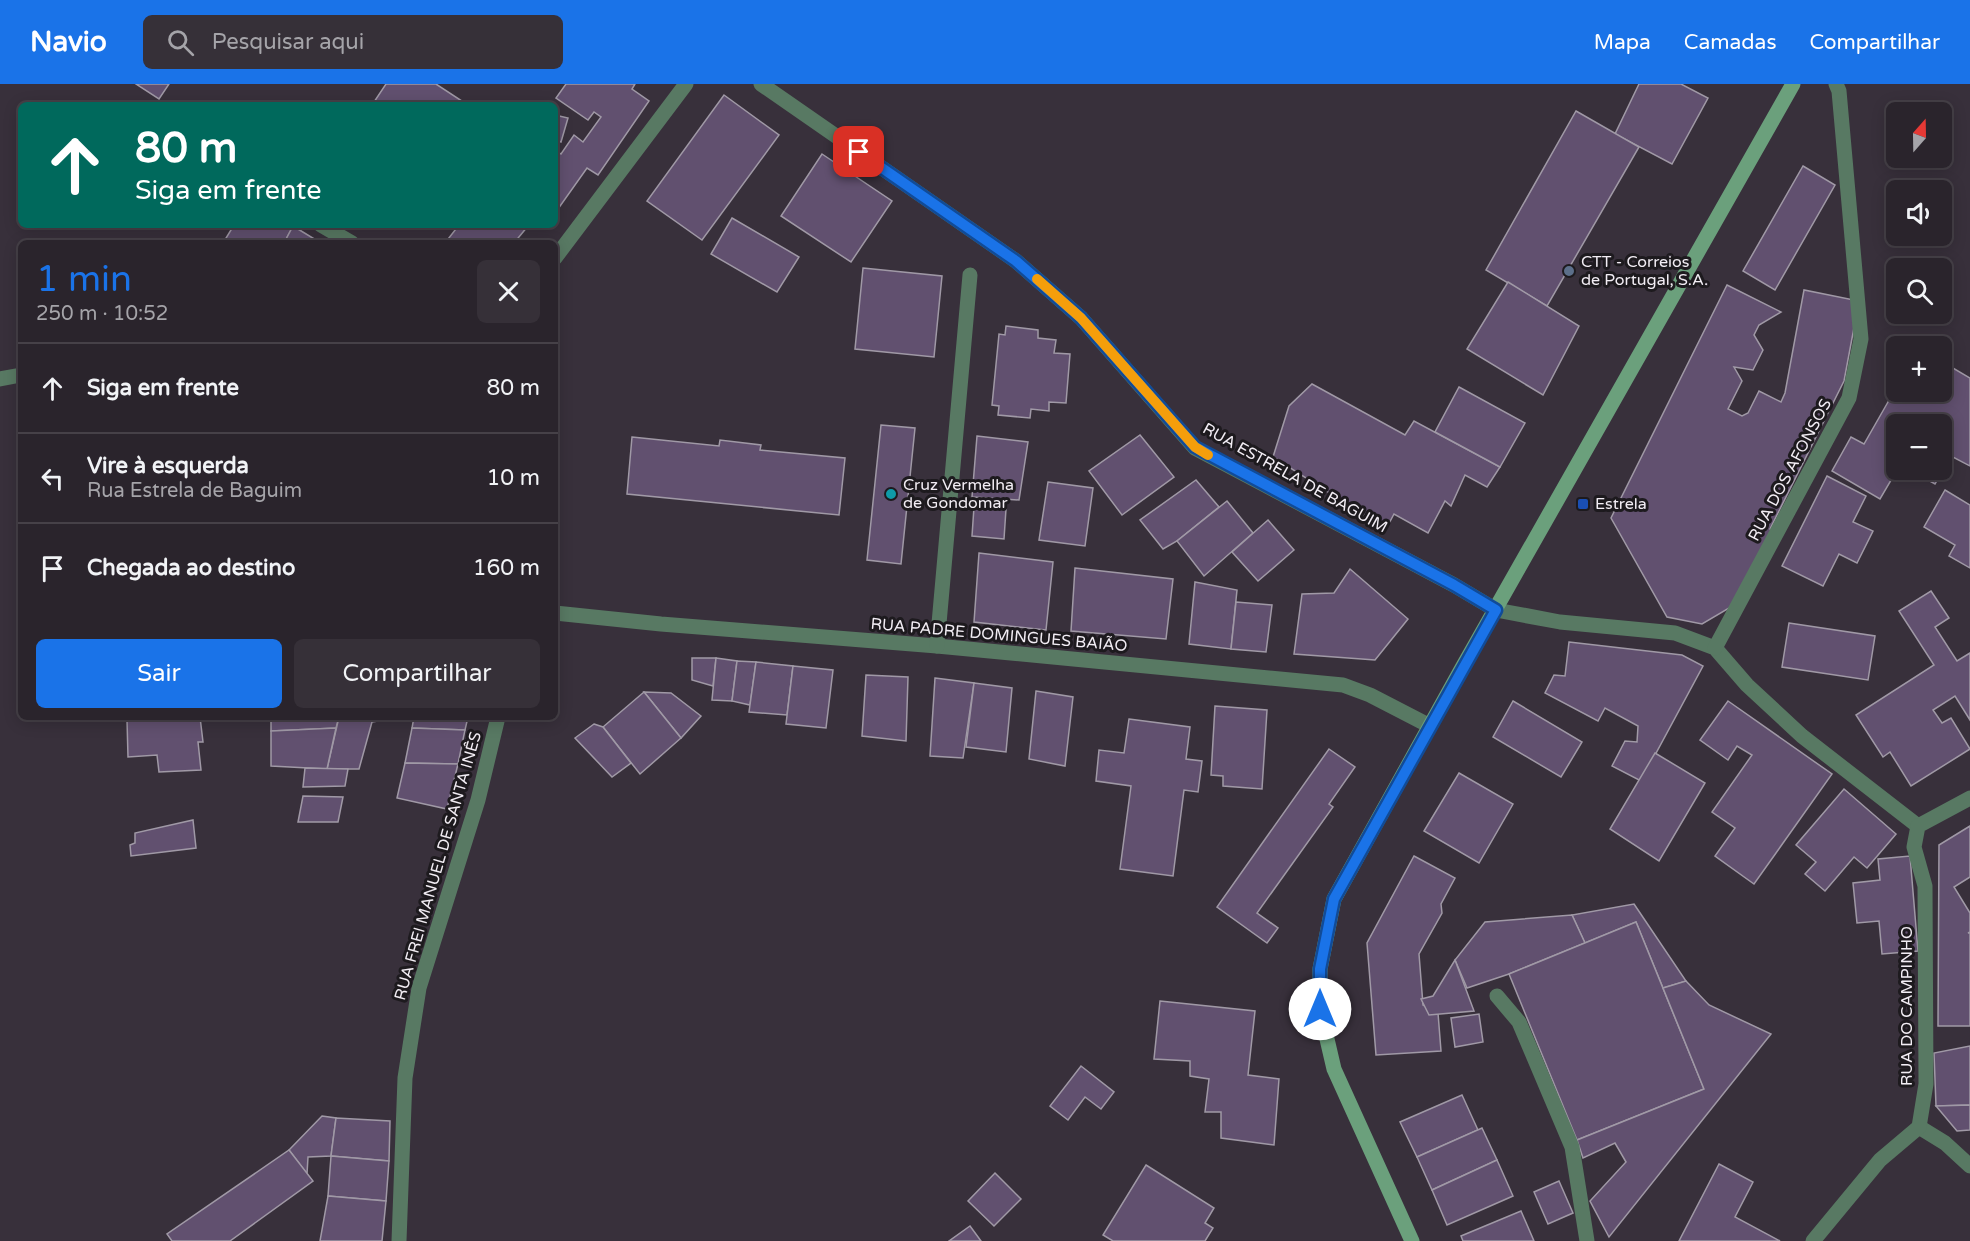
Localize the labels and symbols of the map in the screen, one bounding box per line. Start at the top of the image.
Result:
north arrow [1886,102,1952,168]
pin [833,126,884,177]
place label: CTT - Correios de Portugal, S.A. [1581,252,1708,290]
marker: CTT - Correios de Portugal, S.A. [1562,264,1576,278]
street label: RUA DOS AFONSOS [1744,395,1836,545]
street label: RUA ESTRELA DE BAGUIM [1199,419,1391,537]
place label: Cruz Vermelha de Gondomar [903,475,1014,513]
marker: Cruz Vermelha de Gondomar [884,487,898,501]
place label: Estrela [1595,494,1647,514]
marker: Estrela [1576,497,1590,511]
street label: RUA PADRE DOMINGUES BAIÃO [870,614,1128,656]
street label: RUA FREI MANUEL DE SANTA INÊS [390,729,486,1003]
street label: RUA DO CAMPINHO [1897,926,1917,1086]
position arrow [1288,977,1352,1041]

